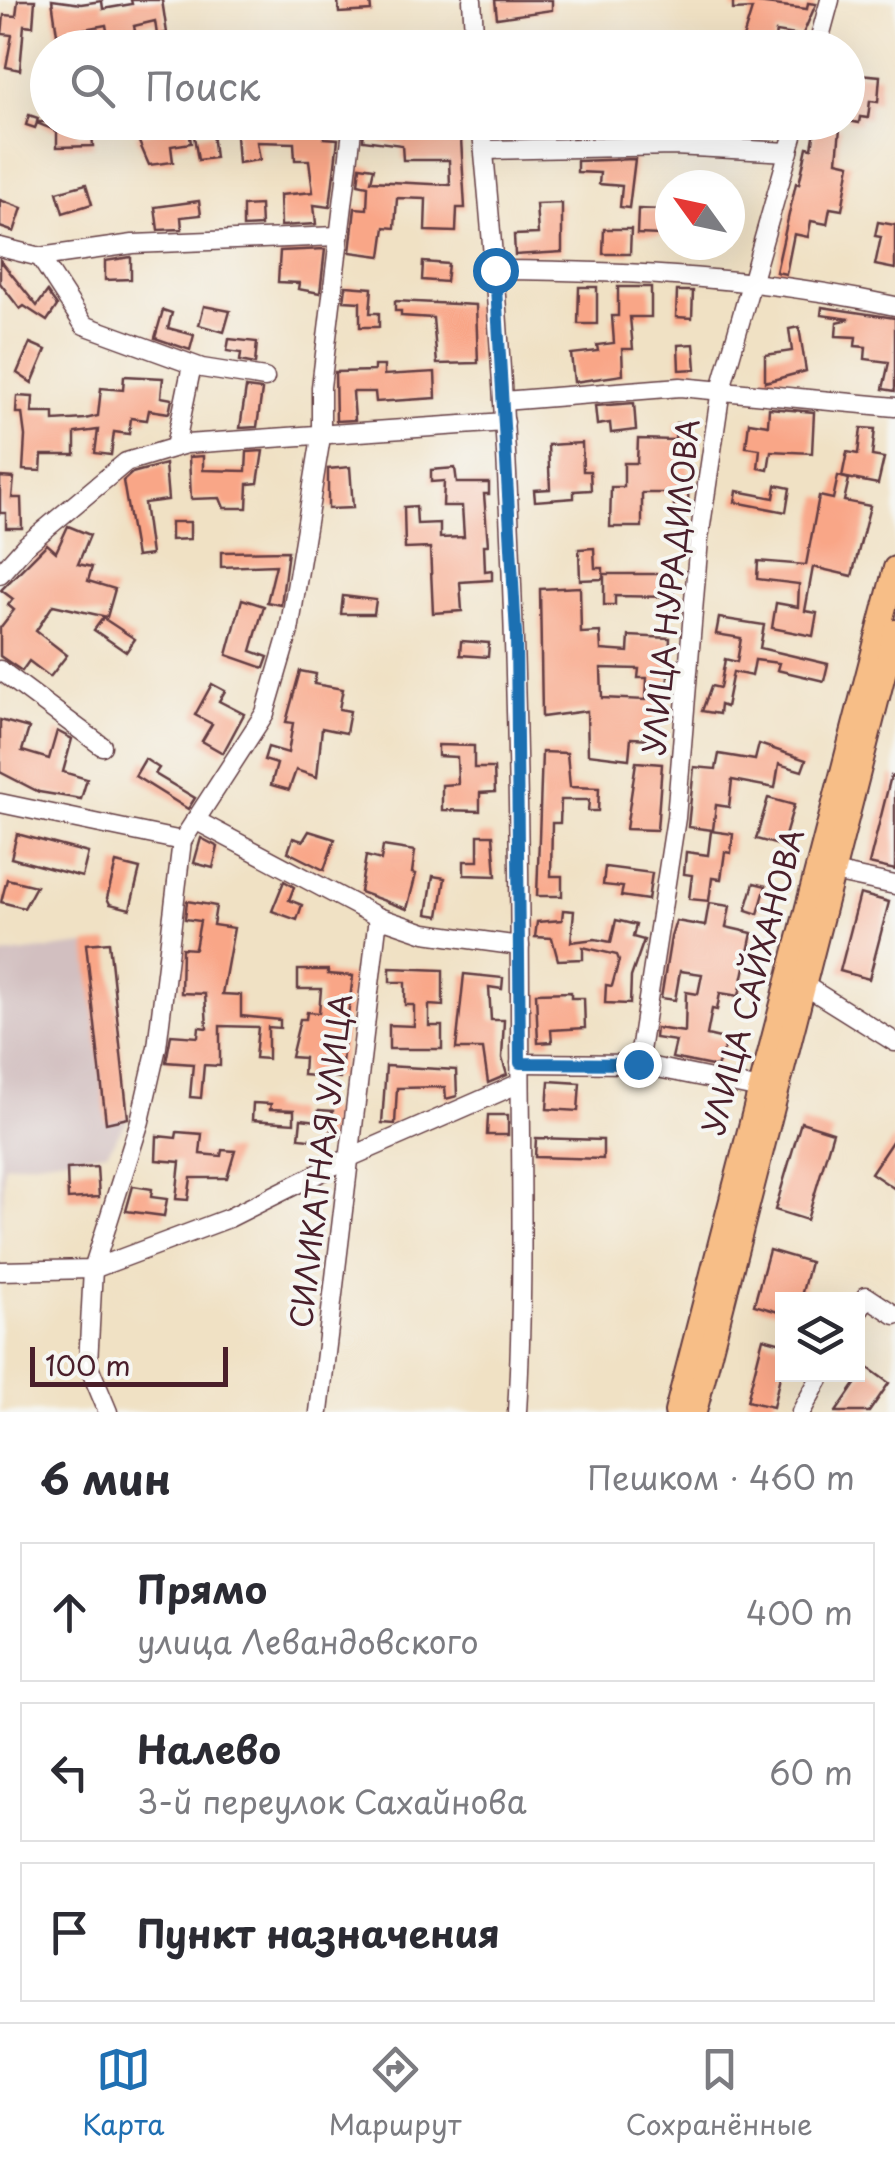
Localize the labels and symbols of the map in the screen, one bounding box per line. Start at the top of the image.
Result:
north arrow [655,170,745,260]
route start [473,248,519,294]
street label: УЛИЦА НУРАДИЛОВА [629,416,710,757]
street label: УЛИЦА САЙХАНОВА [689,823,814,1139]
street label: СИЛИКАТНАЯ УЛИЦА [277,991,362,1330]
route end [616,1042,662,1088]
scale bar [30,1342,228,1386]

